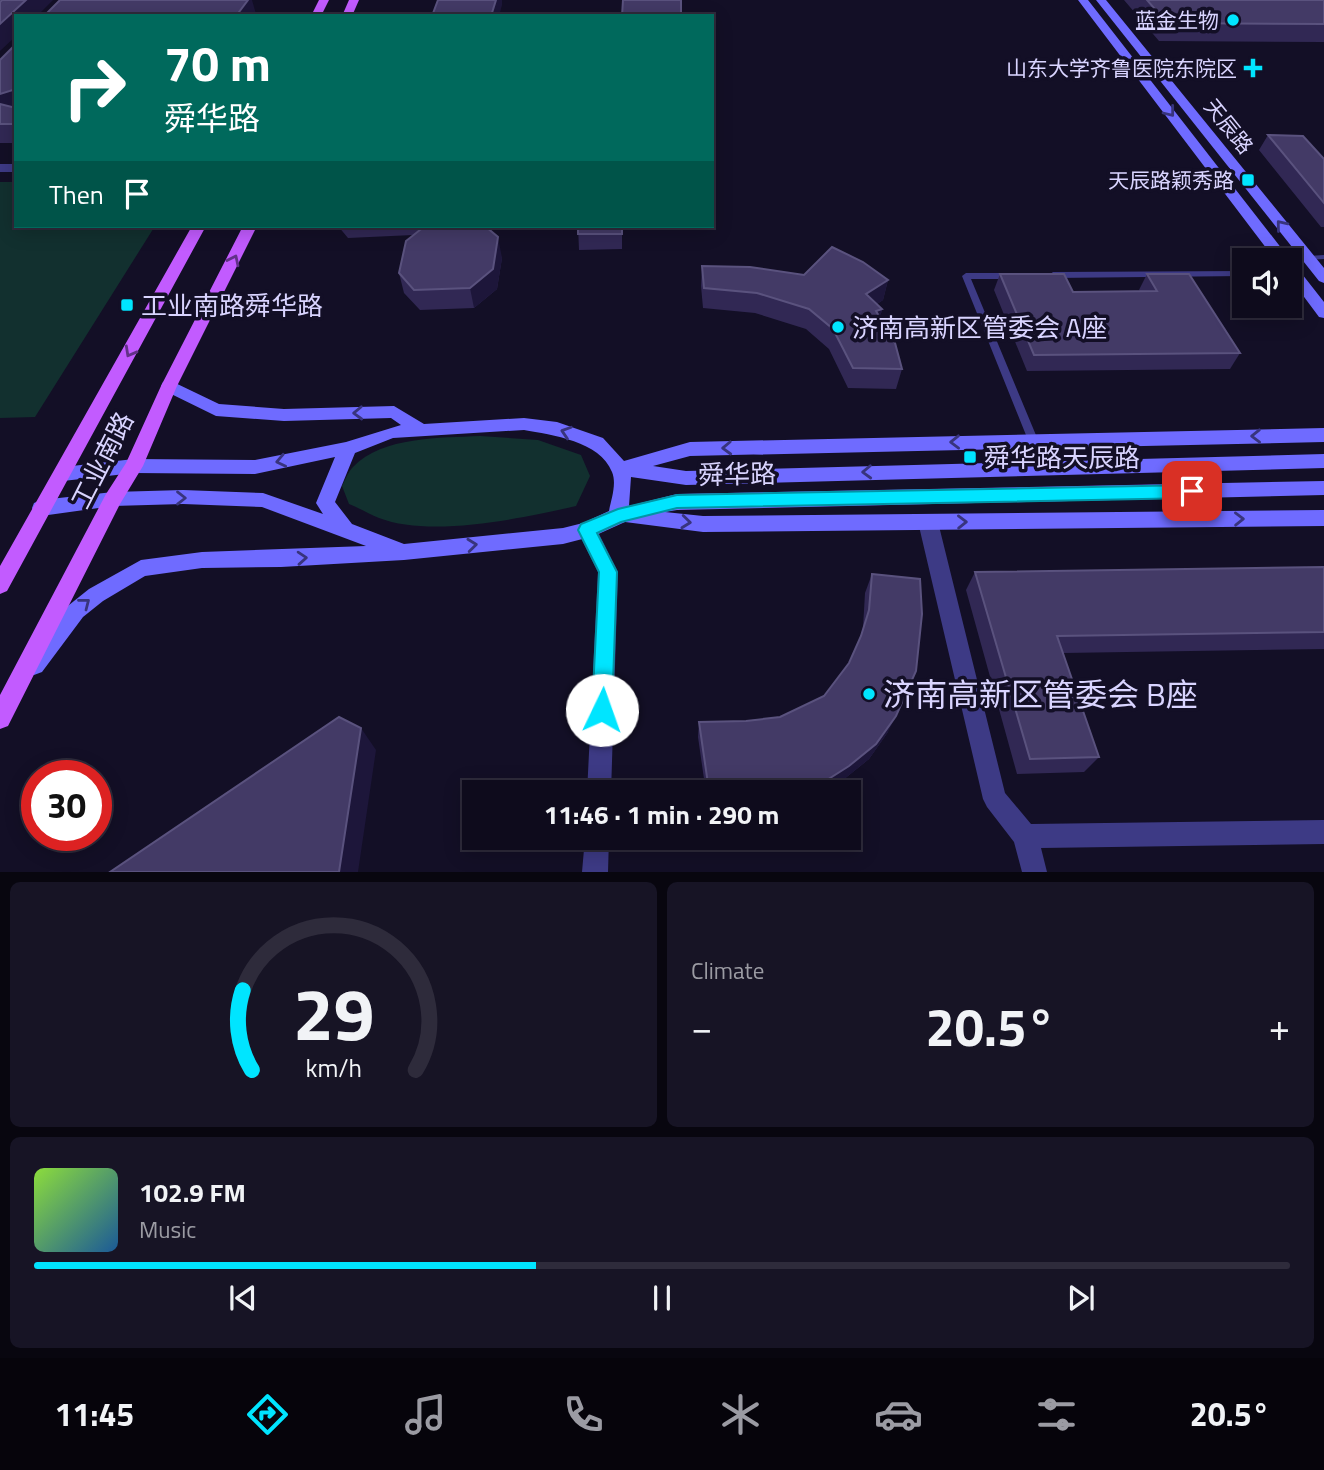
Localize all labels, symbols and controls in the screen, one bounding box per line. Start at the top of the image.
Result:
place label: 蓝金生物 [1135,4,1219,36]
marker: 蓝金生物 [1225,12,1241,28]
text: 70 m [164,25,271,100]
icon: right [49,42,140,133]
place label: 山东大学齐鲁医院东院区 [1006,52,1237,84]
marker: 山东大学齐鲁医院东院区 [1243,58,1263,78]
street label: 天辰路 [1197,91,1261,161]
text: 舜华路 [164,94,260,142]
one-way arrow [1161,105,1174,117]
place label: 天辰路颖秀路 [1108,164,1234,196]
marker: 天辰路颖秀路 [1240,172,1256,188]
text: Then [49,175,104,214]
icon: arrive [118,175,156,213]
one-way arrow [1277,220,1290,232]
map controls [1232,248,1302,318]
button: sound [1232,248,1302,318]
one-way arrow [225,255,239,267]
place label: 工业南路舜华路 [141,286,323,325]
marker: 工业南路舜华路 [119,297,135,313]
place label: 济南高新区管委会 A座 [852,308,1107,347]
marker: 济南高新区管委会 A座 [830,319,846,335]
one-way arrow [124,345,138,358]
street label: 工业南路 [61,405,143,515]
one-way arrow [352,405,363,420]
one-way arrow [560,426,572,441]
one-way arrow [1250,428,1261,443]
one-way arrow [949,434,960,449]
place label: 舜华路天辰路 [984,438,1140,477]
one-way arrow [722,440,733,455]
marker: 舜华路天辰路 [962,449,978,465]
one-way arrow [275,453,287,468]
street label: 舜华路 [698,454,776,494]
pin [1162,461,1222,521]
one-way arrow [862,465,873,480]
icon: arrive [1173,472,1211,510]
one-way arrow [177,490,187,506]
one-way arrow [1234,511,1244,527]
one-way arrow [957,514,968,530]
one-way arrow [680,515,692,530]
one-way arrow [466,538,477,553]
one-way arrow [297,551,308,566]
one-way arrow [78,599,90,612]
place label: 济南高新区管委会 B座 [883,670,1198,718]
position arrow [565,673,639,747]
marker: 济南高新区管委会 B座 [861,686,877,702]
speed limit sign: 30 [21,760,112,851]
text: 11:46 · 1 min · 290 m [544,795,779,834]
text: Climate [691,953,764,988]
text: 29 [293,959,374,1069]
text: 20.5° [926,987,1055,1066]
text: − [691,998,712,1056]
text: + [1269,998,1290,1056]
text: km/h [305,1049,362,1087]
text: 102.9 FM [139,1173,246,1212]
text: Music [139,1212,196,1247]
icon: previous [224,1279,262,1317]
icon: pause [643,1279,681,1317]
icon: next [1062,1279,1100,1317]
text: 11:45 [54,1390,134,1438]
icon: directions [243,1390,292,1439]
icon: music [401,1390,450,1439]
icon: phone [559,1390,608,1439]
icon: climate [716,1390,765,1439]
icon: car [874,1390,923,1439]
icon: filters [1032,1390,1081,1439]
text: 20.5° [1190,1390,1270,1438]

